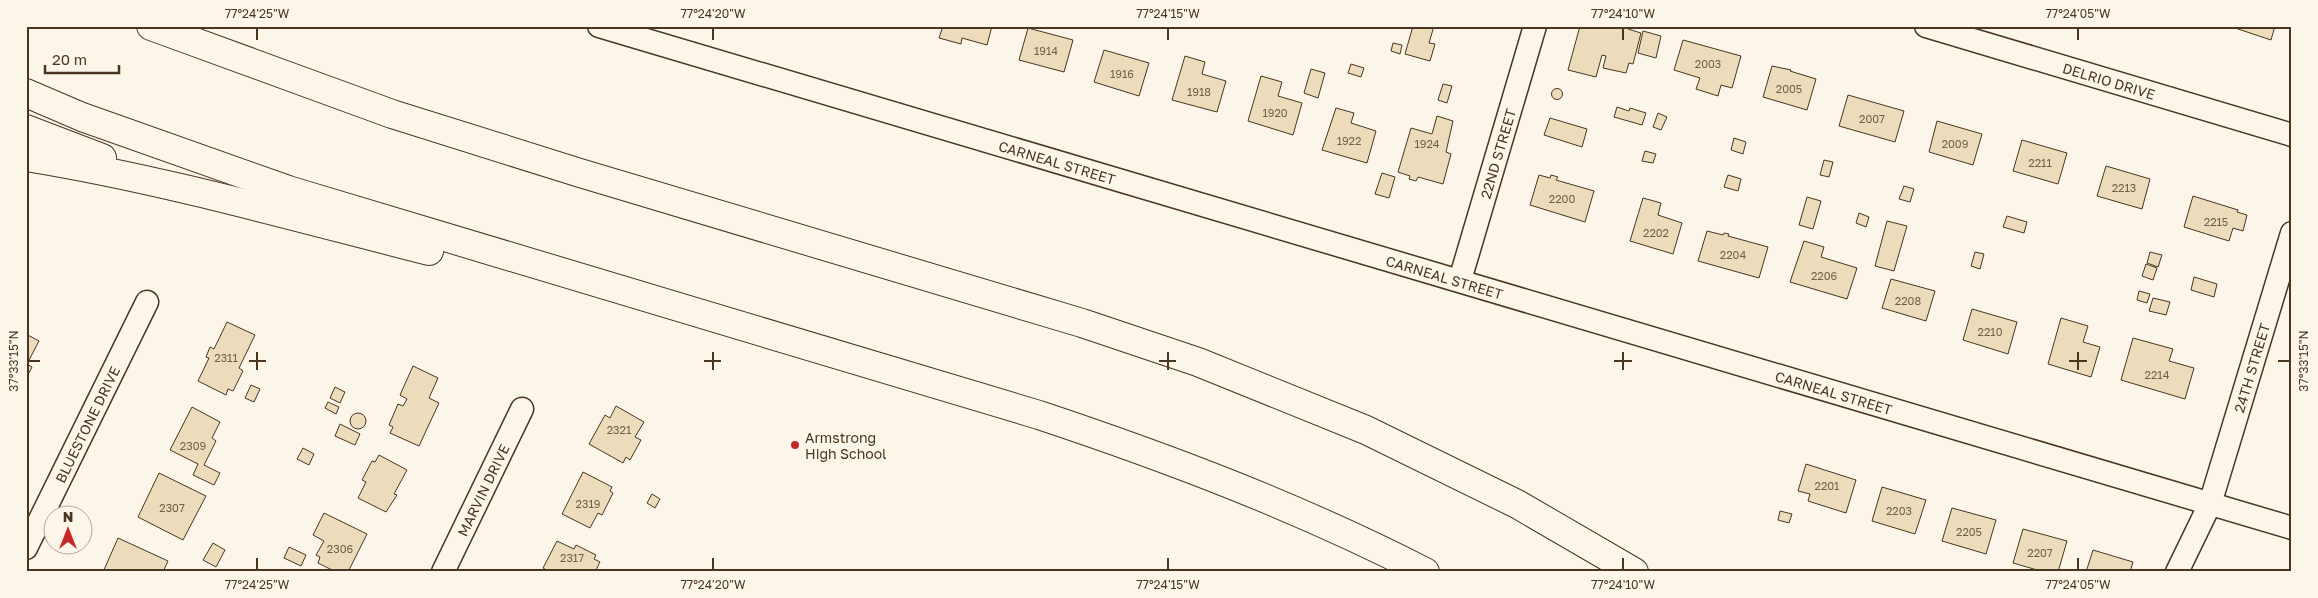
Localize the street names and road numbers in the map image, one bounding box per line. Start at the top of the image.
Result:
street label: DELRIO DRIVE [2061,59,2157,102]
street label: 22ND STREET [1476,106,1519,200]
street label: CARNEAL STREET [997,137,1118,187]
street label: CARNEAL STREET [1384,251,1505,302]
street label: 24TH STREET [2230,321,2273,414]
street label: BLUESTONE DRIVE [51,363,123,485]
street label: CARNEAL STREET [1773,367,1895,418]
street label: MARVIN DRIVE [453,441,512,539]

